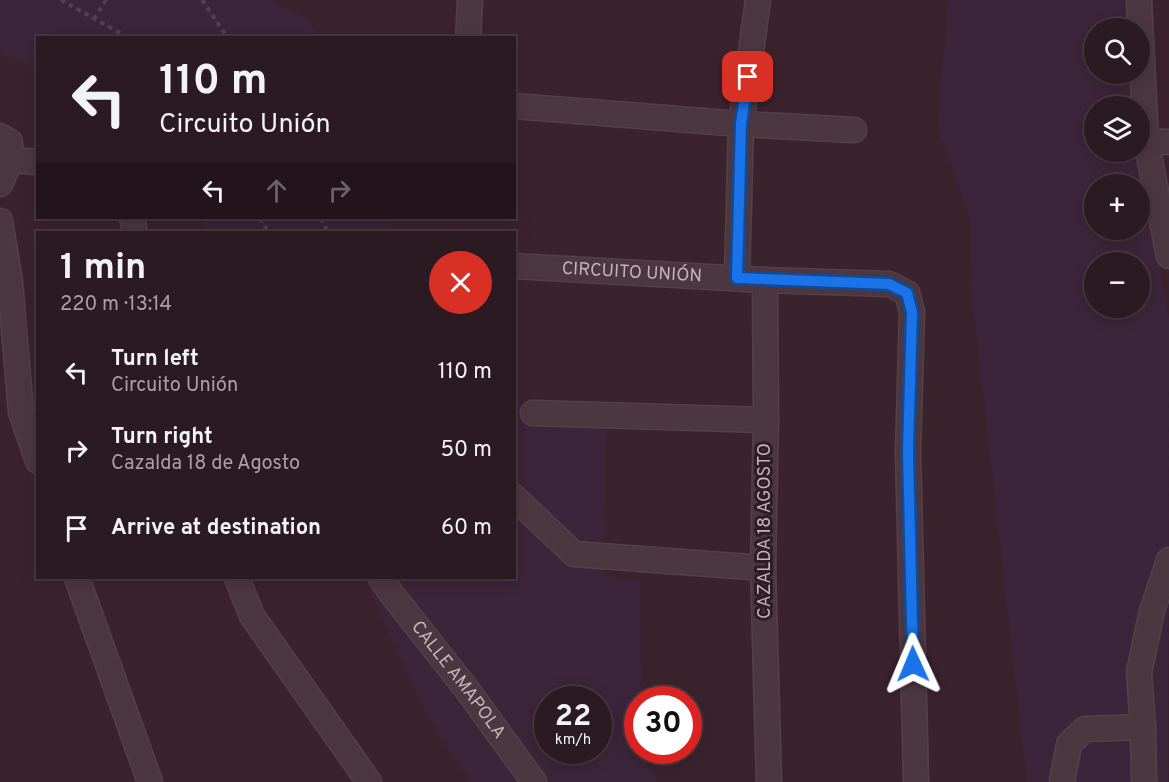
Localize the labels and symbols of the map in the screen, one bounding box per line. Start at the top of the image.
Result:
pin [722,51,773,102]
street label: CIRCUITO UNIÓN [561,257,703,288]
street label: CAZALDA 18 AGOSTO [754,443,777,619]
street label: CALLE AMAPOLA [406,616,511,744]
position arrow [881,632,945,696]
speed limit sign: 30 [624,686,702,764]

